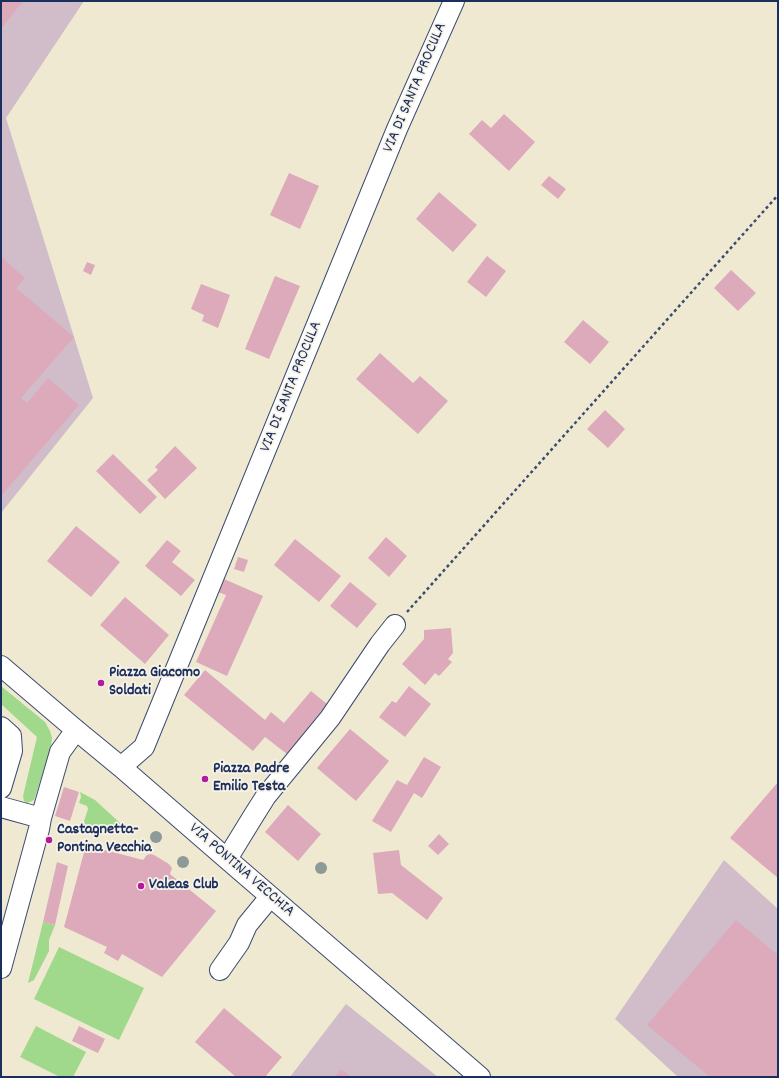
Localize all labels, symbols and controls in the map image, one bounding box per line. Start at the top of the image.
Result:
street label: VIA DI SANTA PROCULA [380,20,452,156]
street label: VIA DI SANTA PROCULA [257,319,327,455]
place label: Piazza Giacomo Soldati [109,664,200,702]
marker: Piazza Giacomo Soldati [96,678,106,688]
place label: Piazza Padre Emilio Testa [213,760,289,798]
marker: Piazza Padre Emilio Testa [200,774,210,784]
street label: VIA PONTINA VECCHIA [184,820,298,922]
place label: Castagnetta- Pontina Vecchia [57,821,152,859]
marker: Castagnetta- Pontina Vecchia [44,835,54,845]
place label: Valeas Club [149,876,218,896]
marker: Valeas Club [136,881,146,891]

